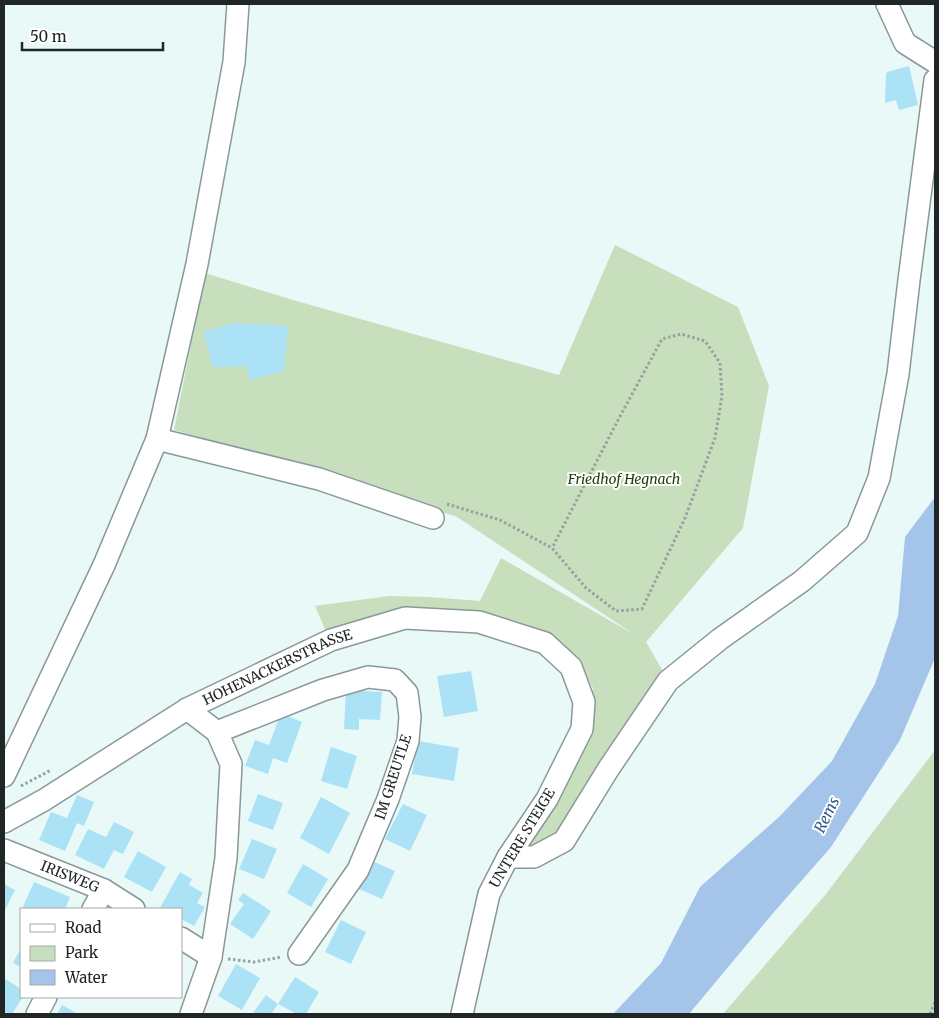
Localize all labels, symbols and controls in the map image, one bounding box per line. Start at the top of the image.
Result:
scale bar [22,20,164,52]
text: 50 m [30,27,67,46]
park label: Friedhof Hegnach [567,470,680,488]
street label: HOHENACKERSTRASSE [200,625,354,709]
street label: IM GREUTLE [371,732,415,822]
street label: UNTERE STEIGE [485,785,559,891]
water label: Rems [810,794,843,836]
street label: IRISWEG [38,857,102,896]
legend [20,908,182,998]
text: Road [65,918,101,937]
text: Park [65,943,99,962]
text: Water [64,968,108,987]

